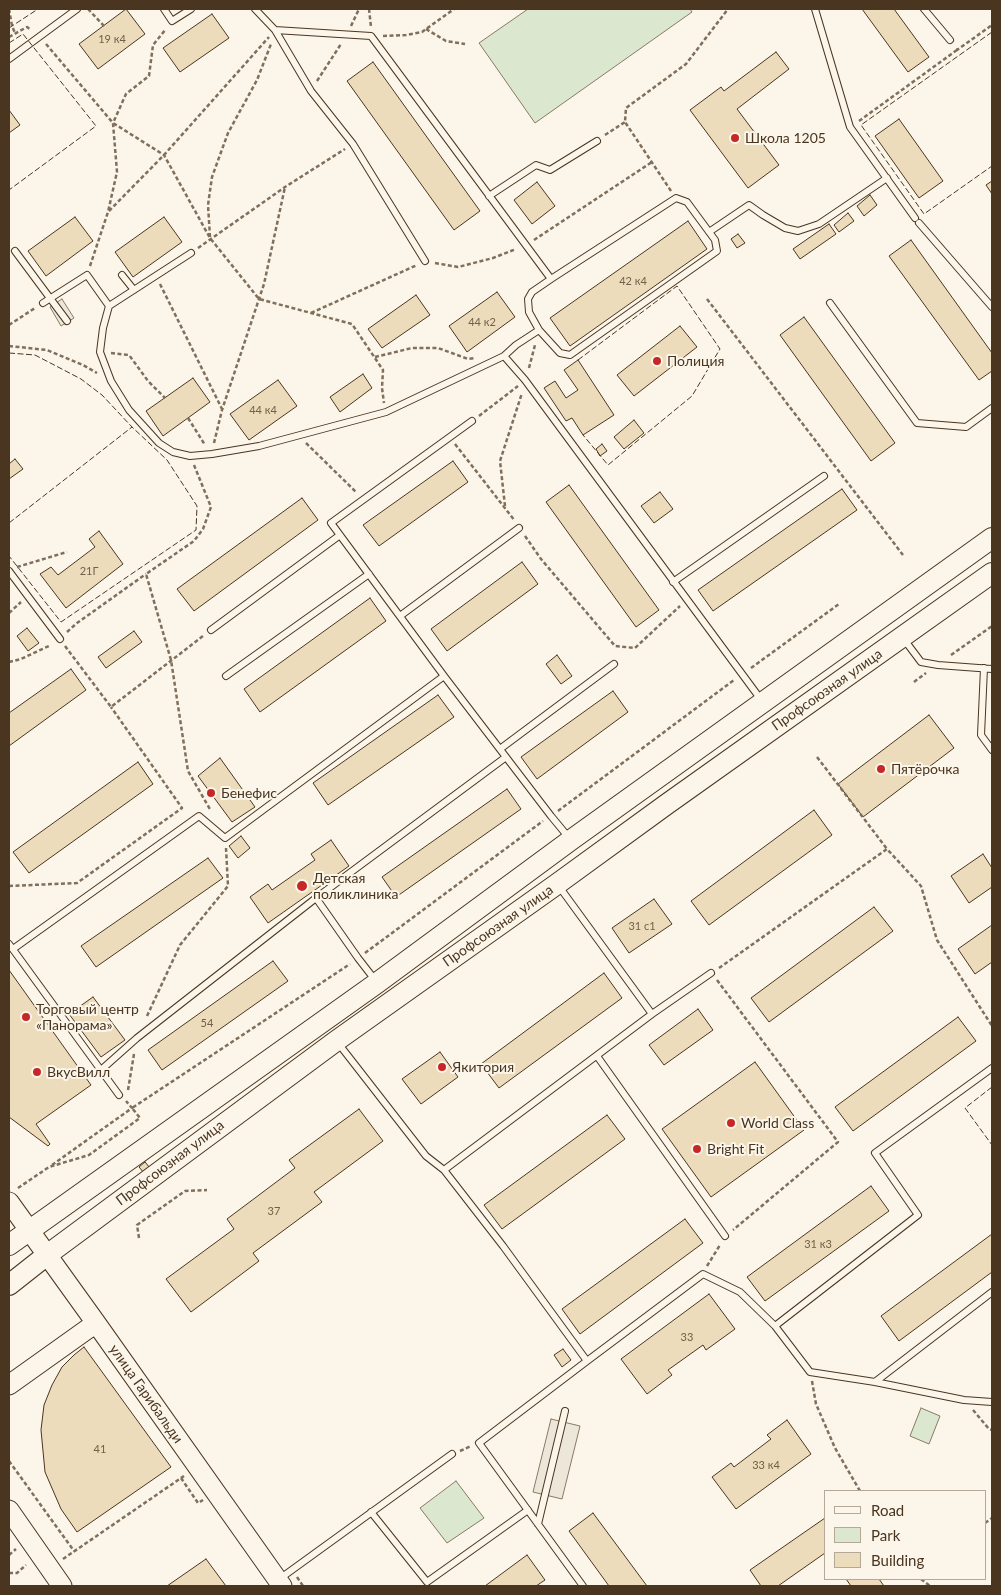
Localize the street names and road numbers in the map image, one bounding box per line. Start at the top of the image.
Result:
street label: Профсоюзная улица [769,646,885,734]
street label: Профсоюзная улица [440,882,556,970]
street label: Профсоюзная улица [113,1117,227,1209]
street label: улица Гарибальди [106,1341,186,1447]

